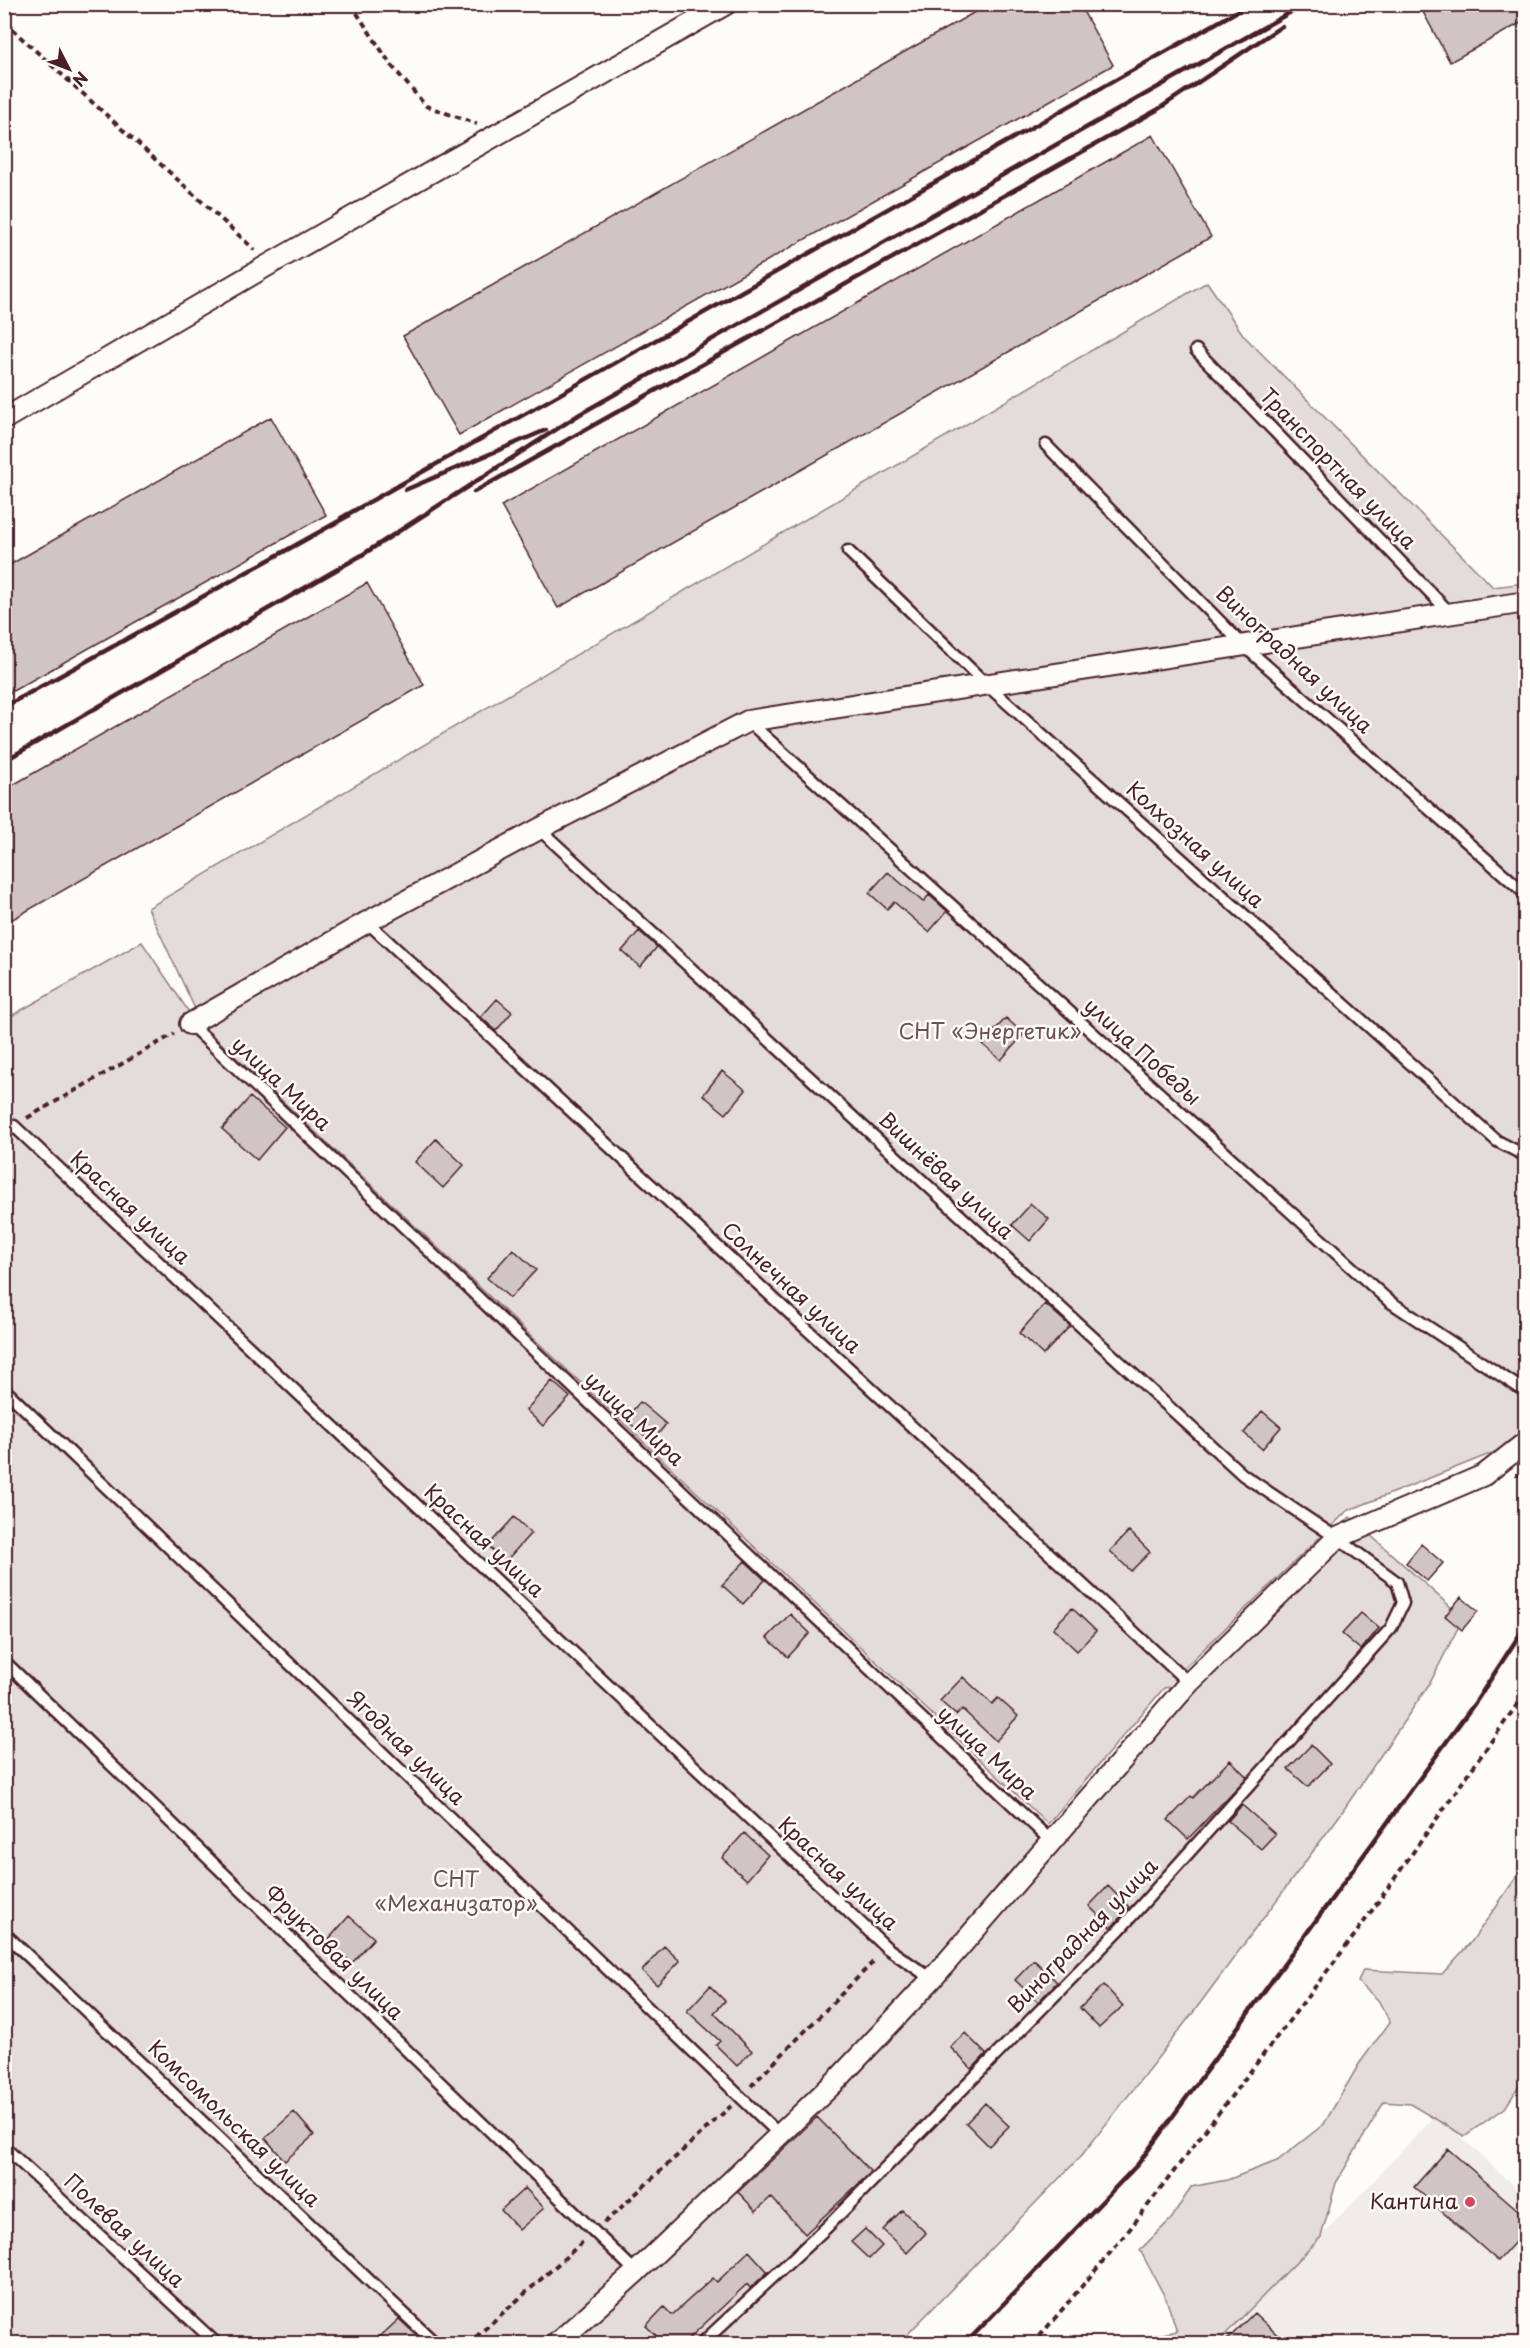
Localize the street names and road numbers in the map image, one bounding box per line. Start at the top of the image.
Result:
street label: Транспортная улица [1254,380,1426,556]
street label: Виноградная улица [1210,577,1382,741]
street label: Колхозная улица [1120,773,1273,915]
street label: улица Победы [1078,989,1209,1112]
street label: улица Мира [225,1028,340,1138]
street label: Вишнёвая улица [873,1103,1023,1246]
street label: Красная улица [64,1142,199,1271]
street label: Солнечная улица [715,1213,870,1360]
street label: улица Мира [578,1363,693,1473]
street label: Красная улица [418,1475,553,1604]
street label: Ягодная улица [341,1682,474,1812]
street label: улица Мира [931,1697,1046,1807]
street label: Красная улица [772,1808,907,1937]
street label: Виноградная улица [999,1849,1165,2019]
street label: Фруктовая улица [259,1877,413,2027]
street label: Комсомольская улица [142,2032,329,2214]
street label: Полевая улица [58,2165,194,2295]

